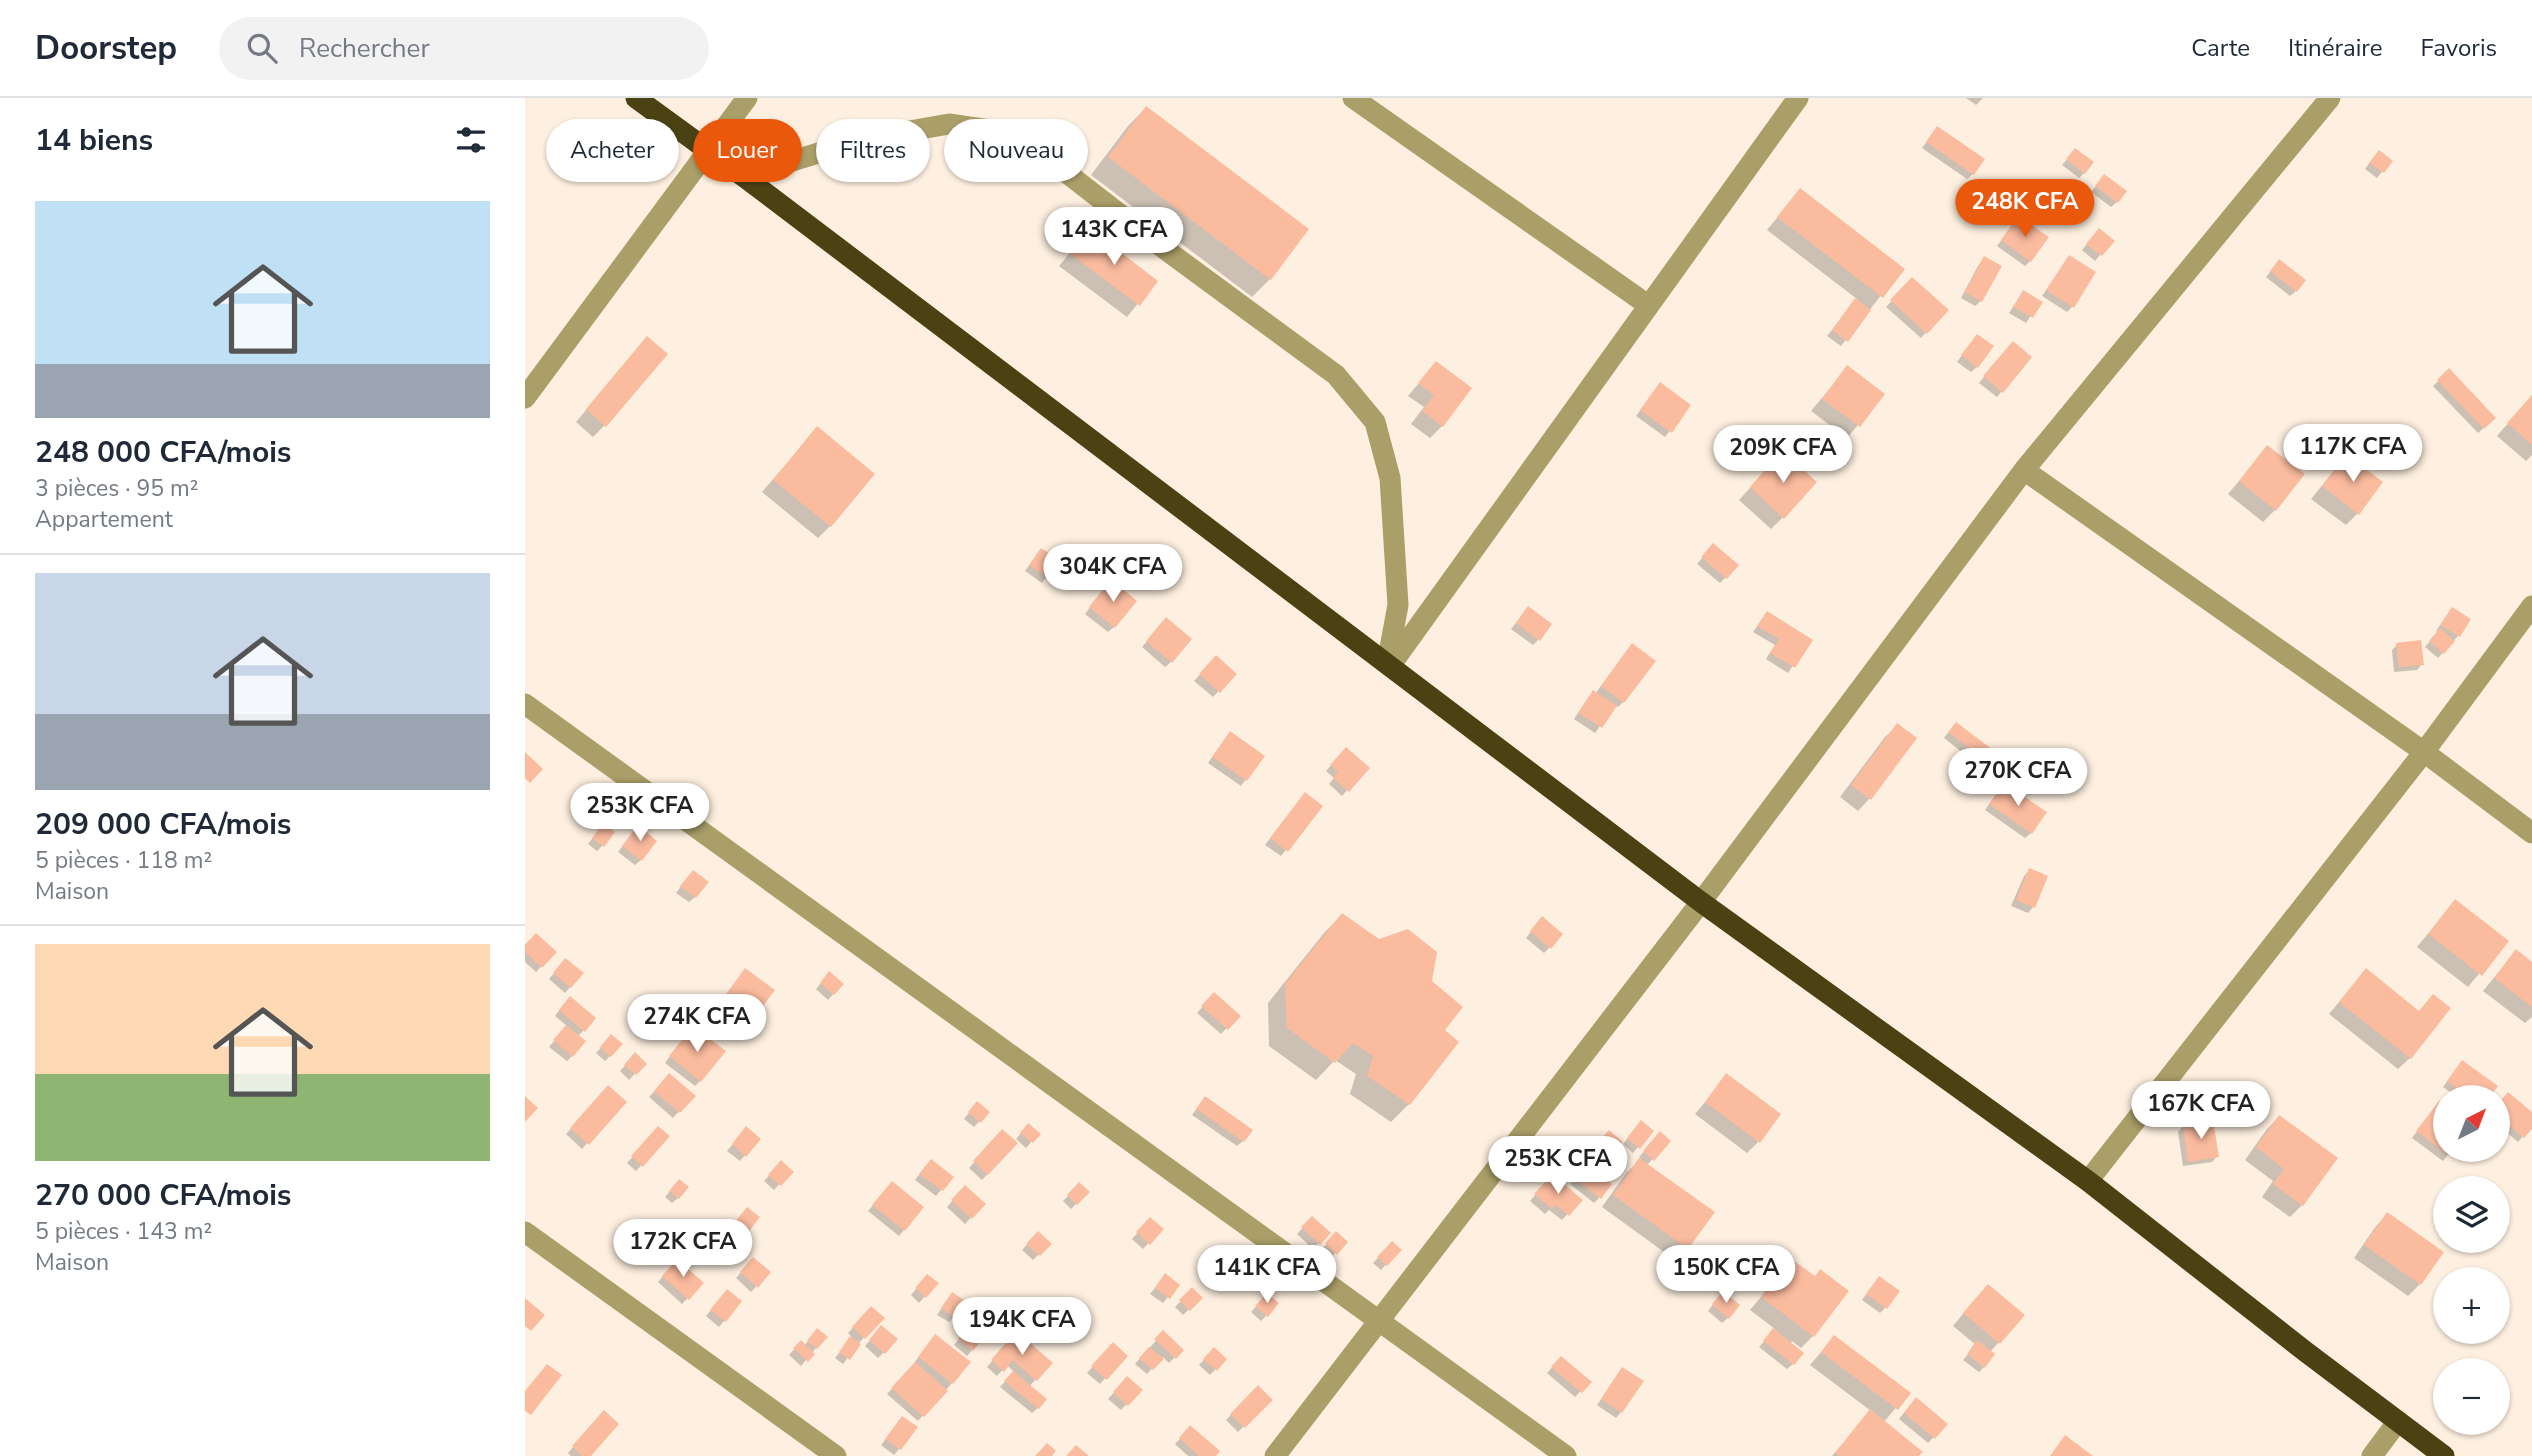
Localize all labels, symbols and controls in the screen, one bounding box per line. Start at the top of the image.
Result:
search box [219,17,709,80]
text: Doorstep [35,26,177,71]
icon: search [243,29,281,67]
text: Rechercher [299,31,430,66]
text: Carte [2191,32,2250,64]
text: Itinéraire [2288,32,2382,64]
text: Favoris [2420,32,2497,64]
chip: Acheter [546,119,679,182]
chip: Louer [693,119,802,182]
chip: Filtres [816,119,930,182]
chip: Nouveau [944,119,1088,182]
text: 14 biens [35,120,153,161]
icon: filters [452,121,490,159]
pin: 248K CFA [1953,180,2097,239]
text: 248K CFA [1971,186,2079,217]
pin: 143K CFA [1042,208,1186,267]
text: 143K CFA [1060,214,1168,245]
icon: home [200,246,326,372]
pin: 117K CFA [2281,424,2425,484]
pin: 209K CFA [1711,426,1855,485]
text: 117K CFA [2299,431,2407,462]
text: 248 000 CFA/mois [35,432,291,473]
text: 209K CFA [1729,432,1837,463]
text: 3 pièces · 95 m² [35,473,198,504]
text: Appartement [35,504,173,535]
pin: 304K CFA [1041,545,1185,604]
text: 304K CFA [1059,551,1167,582]
icon: home [200,618,326,744]
pin: 270K CFA [1946,748,2090,808]
text: 270K CFA [1964,755,2072,786]
pin: 253K CFA [568,784,712,843]
text: 253K CFA [586,790,694,821]
text: 209 000 CFA/mois [35,804,291,845]
text: 5 pièces · 118 m² [35,845,212,876]
text: Maison [35,876,109,907]
icon: home [200,989,326,1115]
pin: 274K CFA [625,995,769,1054]
text: 274K CFA [643,1001,751,1032]
pin: 167K CFA [2129,1082,2273,1141]
north arrow [2433,1085,2509,1162]
map controls [2433,1085,2510,1435]
text: 167K CFA [2147,1088,2255,1119]
pin: 253K CFA [1486,1136,1630,1196]
text: 253K CFA [1504,1143,1612,1174]
text: 270 000 CFA/mois [35,1175,291,1216]
button: layers [2433,1176,2510,1253]
text: 5 pièces · 143 m² [35,1216,212,1247]
pin: 172K CFA [611,1220,755,1279]
text: 172K CFA [629,1226,737,1257]
pin: 141K CFA [1195,1246,1339,1305]
pin: 150K CFA [1654,1246,1798,1305]
text: Maison [35,1247,109,1278]
text: 141K CFA [1213,1252,1321,1283]
text: 150K CFA [1672,1252,1780,1283]
button: + [2433,1267,2510,1344]
pin: 194K CFA [950,1298,1094,1357]
text: 194K CFA [968,1304,1076,1335]
button: − [2433,1358,2510,1435]

